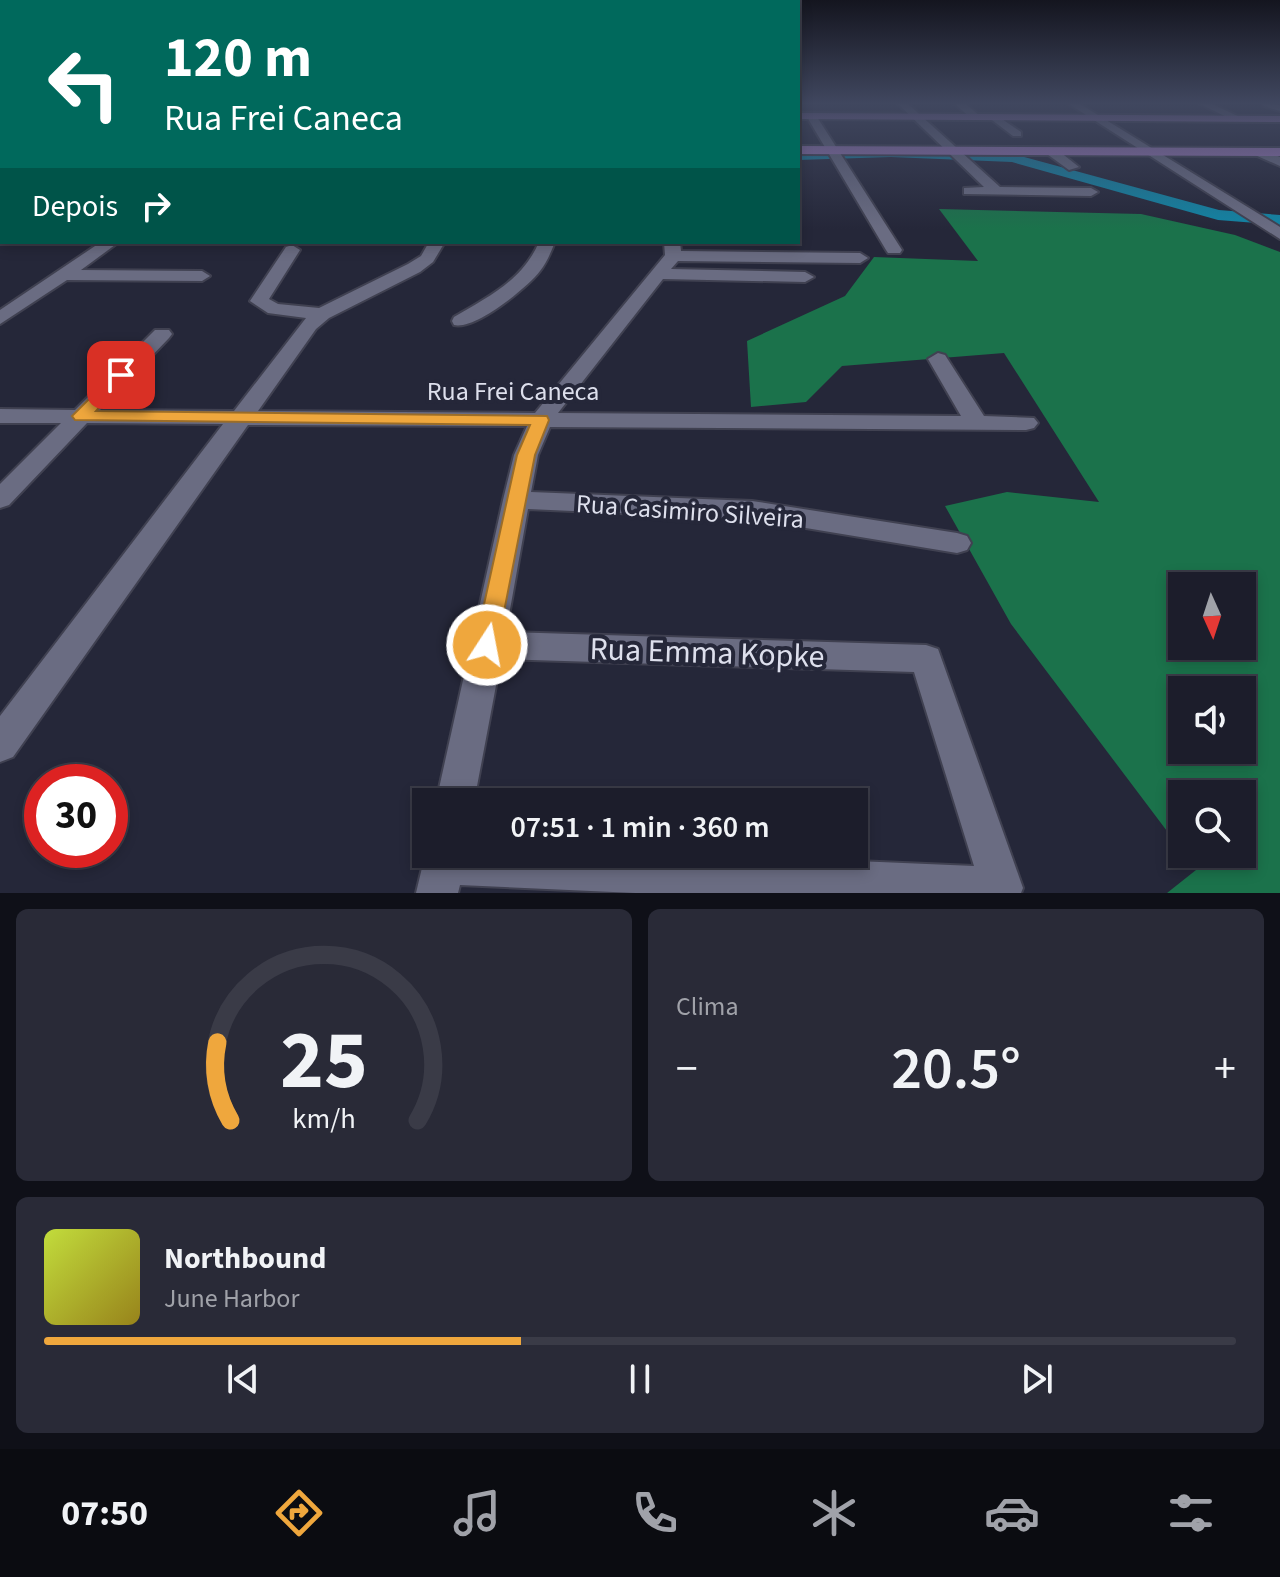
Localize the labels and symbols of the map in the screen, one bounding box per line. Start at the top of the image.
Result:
pin [87,341,155,409]
street label: Rua Frei Caneca [427,373,599,410]
street label: Rua Casimiro Silveira [575,485,805,538]
north arrow [1168,572,1256,660]
position arrow [445,603,529,687]
street label: Rua Emma Kopke [589,626,825,680]
speed limit sign: 30 [24,764,128,868]

